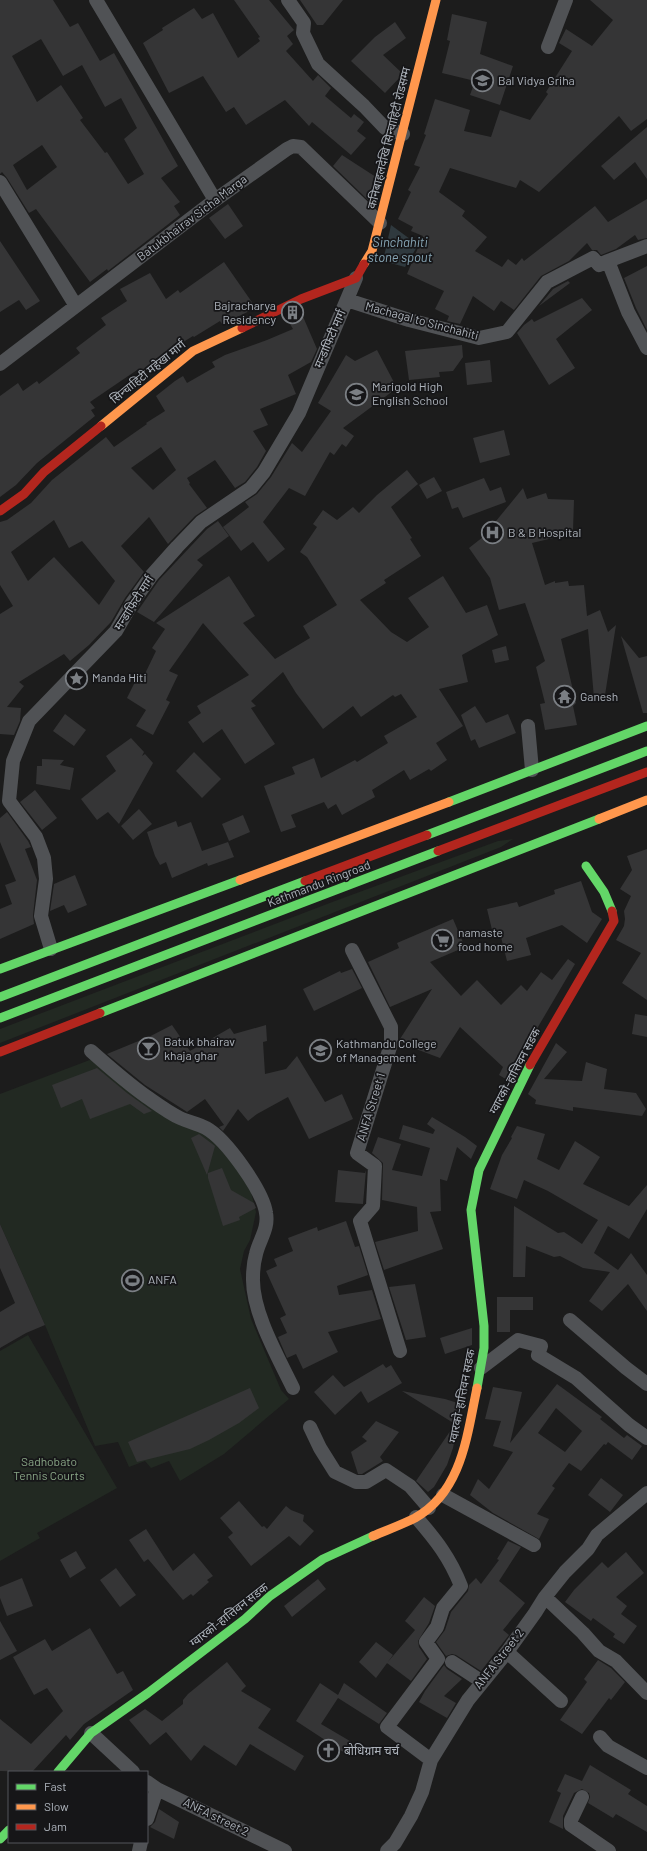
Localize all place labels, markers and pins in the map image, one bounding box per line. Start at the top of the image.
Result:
school or university icon: Bal Vidya Griha [469,68,495,94]
place label: Bal Vidya Griha [498,73,575,87]
place label: Bajracharya Residency [214,298,276,326]
building icon: Bajracharya Residency [279,300,305,326]
place label: Marigold High English School [372,379,448,407]
school or university icon: Marigold High English School [344,381,370,407]
hospital icon: B & B Hospital [479,520,505,546]
place label: B & B Hospital [508,525,581,539]
place icon: Manda Hiti [64,665,90,691]
place label: Manda Hiti [92,670,147,684]
temple icon: Ganesh [552,684,578,710]
place label: Ganesh [580,689,618,703]
place label: namaste food home [458,925,513,953]
supermarket icon: namaste food home [429,927,455,953]
place label: Batuk bhairav khaja ghar [164,1034,235,1062]
bar icon: Batuk bhairav khaja ghar [136,1036,162,1062]
place label: Kathmandu College of Management [336,1036,437,1064]
school or university icon: Kathmandu College of Management [307,1038,333,1064]
sports icon: ANFA [120,1267,146,1293]
place label: ANFA [148,1272,177,1286]
church icon: बोधिग्राम चर्च [316,1738,342,1764]
place label: बोधिग्राम चर्च [344,1743,400,1757]

